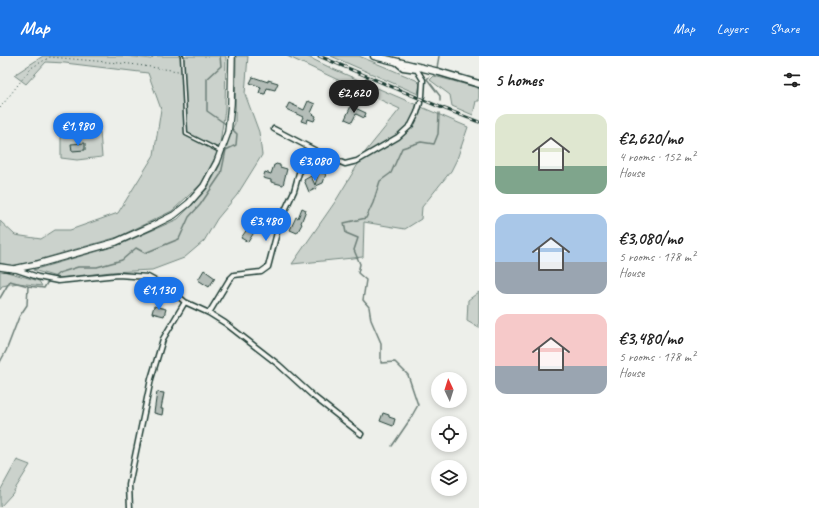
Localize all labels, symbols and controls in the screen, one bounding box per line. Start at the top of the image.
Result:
text: Map [20,16,50,40]
text: Map [673,20,695,37]
text: Layers [717,20,748,37]
text: Share [770,20,799,37]
icon: filters [781,69,803,91]
text: 5 homes [495,70,543,91]
pin: €2,620 [321,80,387,114]
text: €2,620 [338,85,370,101]
pin: €1,980 [45,113,111,147]
text: €1,980 [62,118,94,134]
text: €2,620/mo [619,128,683,149]
icon: home [527,130,575,178]
pin: €3,080 [282,148,348,182]
text: 4 rooms · 152 m² [619,149,695,165]
text: €3,080 [299,153,331,169]
text: House [619,165,644,181]
pin: €3,480 [233,208,299,242]
text: €3,480 [250,213,282,229]
text: €3,080/mo [619,228,682,249]
icon: home [527,230,575,278]
text: 5 rooms · 178 m² [619,249,695,265]
text: House [619,265,644,281]
pin: €1,130 [126,277,192,311]
text: €1,130 [143,282,175,298]
text: €3,480/mo [619,328,682,349]
icon: home [527,330,575,378]
text: 5 rooms · 178 m² [619,349,695,365]
text: House [619,365,644,381]
north arrow [431,372,467,408]
map controls [431,372,467,496]
button: locate [431,416,467,452]
button: layers [431,460,467,496]

